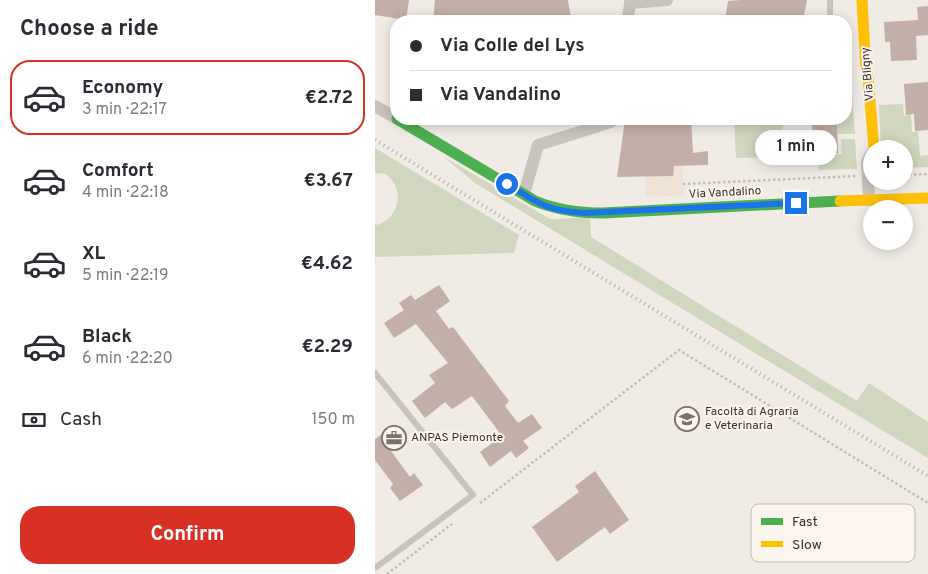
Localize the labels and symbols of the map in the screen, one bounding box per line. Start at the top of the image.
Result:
street label: Via Bligny [858,46,878,102]
callout: 1 min [755,130,837,166]
route start [496,173,518,195]
street label: Via Vandalino [688,183,762,203]
route end [785,192,807,214]
place label: Facoltà di Agraria e Veterinaria [705,404,799,434]
school or university icon: Facoltà di Agraria e Veterinaria [674,406,700,432]
office icon: ANPAS Piemonte [381,425,407,451]
place label: ANPAS Piemonte [411,430,503,446]
legend [751,504,915,562]
text: Fast [792,514,818,531]
text: Slow [792,537,822,554]

